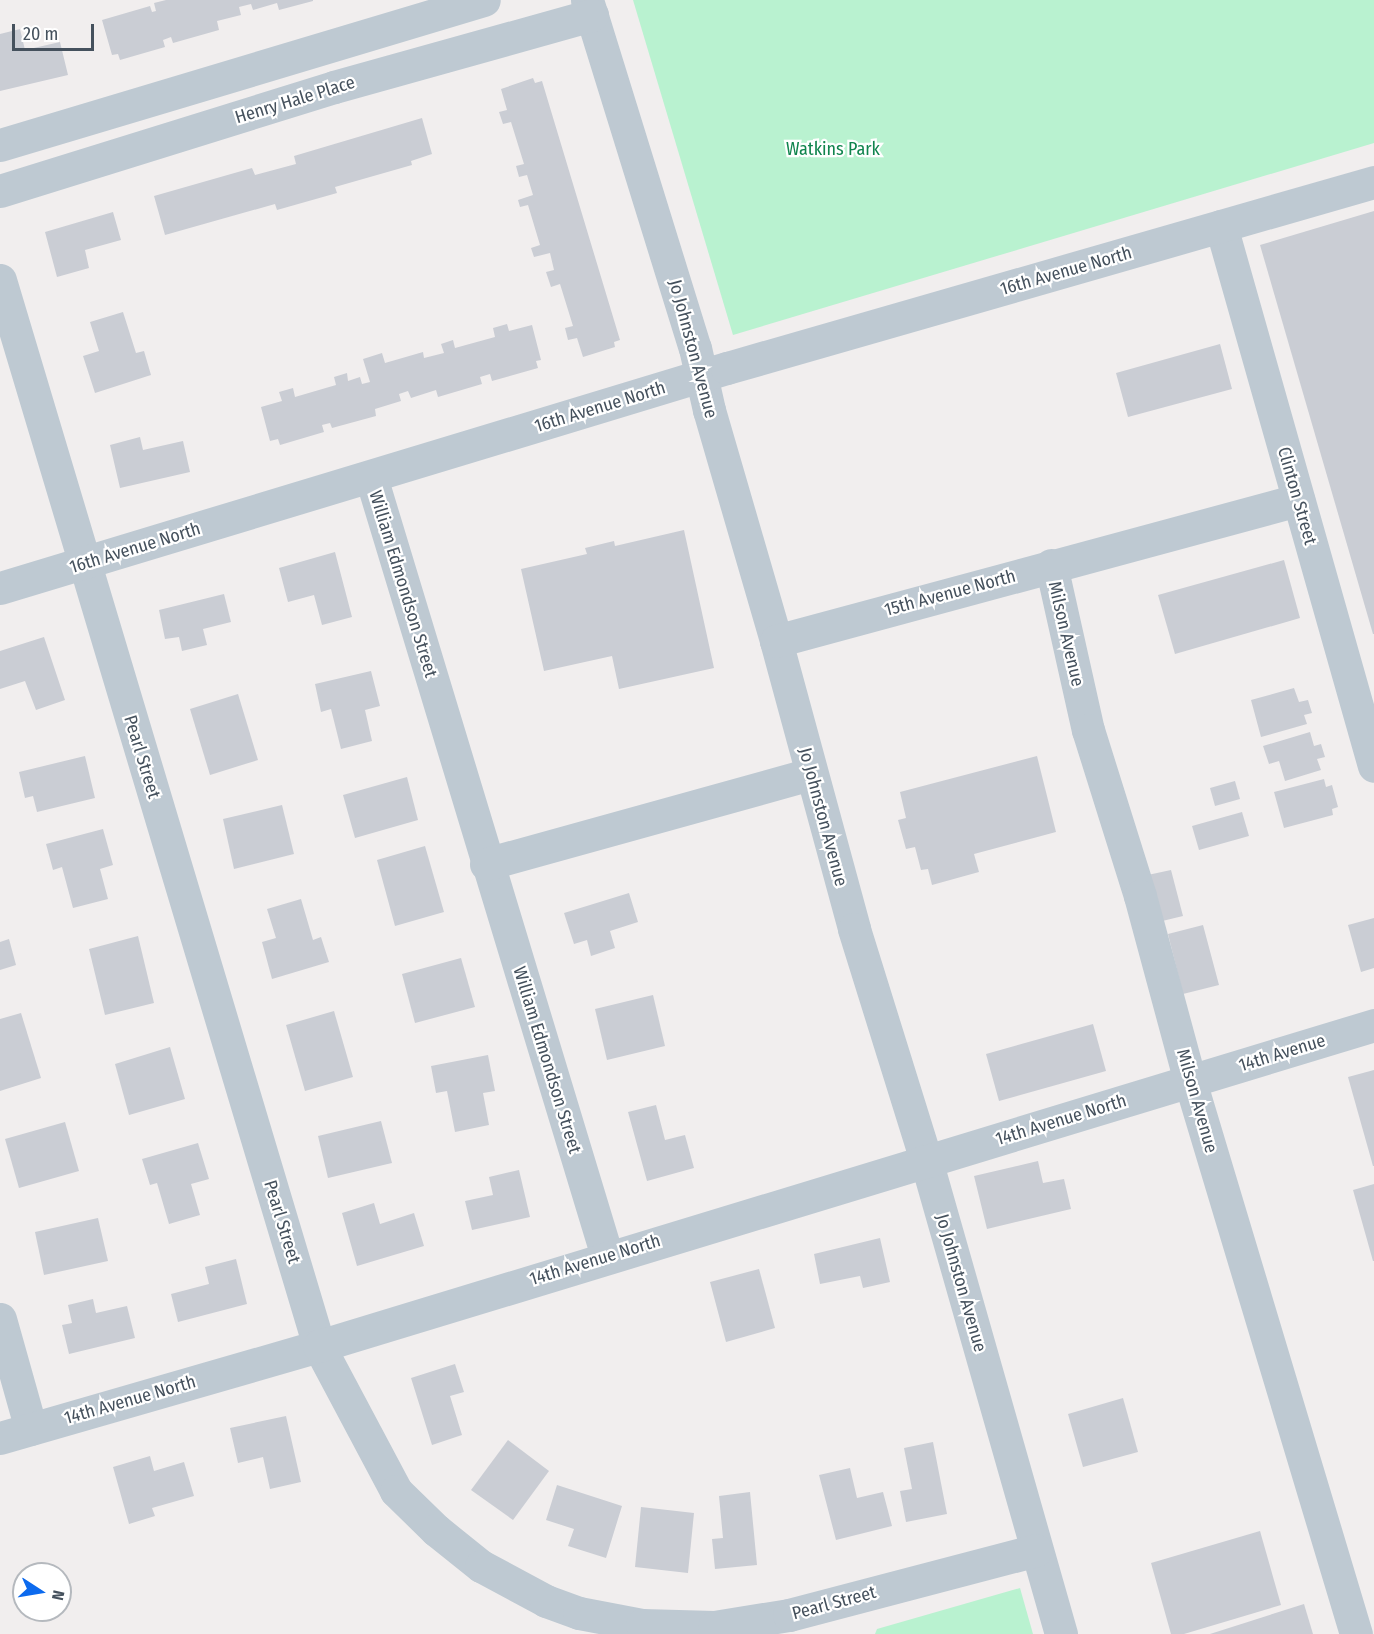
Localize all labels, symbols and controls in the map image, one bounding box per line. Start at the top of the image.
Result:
scale bar [15,12,98,50]
text: 20 m [23,23,58,45]
street label: Henry Hale Place [232,72,358,128]
park label: Watkins Park [786,138,880,160]
street label: 16th Avenue North [998,242,1134,300]
street label: Jo Johnston Avenue [664,277,722,421]
street label: 16th Avenue North [532,377,668,437]
street label: Clinton Street [1273,445,1321,547]
street label: William Edmondson Street [364,488,442,680]
street label: 16th Avenue North [67,518,203,578]
street label: 15th Avenue North [882,565,1018,621]
street label: Milson Avenue [1043,579,1089,689]
street label: Pearl Street [119,713,165,801]
street label: Jo Johnston Avenue [794,745,852,889]
street label: William Edmondson Street [508,964,586,1156]
street label: 14th Avenue [1236,1030,1328,1076]
street label: Milson Avenue [1172,1047,1222,1155]
street label: 14th Avenue North [993,1090,1129,1150]
street label: Pearl Street [259,1178,305,1266]
street label: Jo Johnston Avenue [931,1212,991,1354]
street label: 14th Avenue North [527,1230,663,1290]
street label: 14th Avenue North [62,1371,198,1429]
north arrow [12,1562,72,1622]
street label: Pearl Street [790,1581,878,1625]
text: N [48,1589,68,1602]

